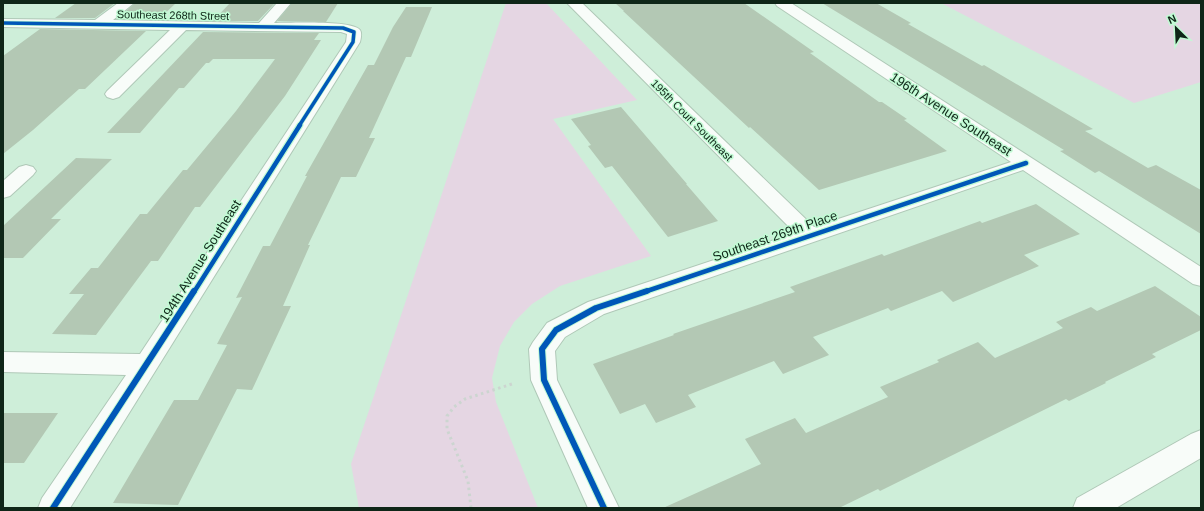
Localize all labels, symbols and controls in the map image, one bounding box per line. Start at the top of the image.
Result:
street label: Southeast 268th Street [117,8,229,22]
north arrow [1156,8,1196,48]
text: N [1166,12,1178,26]
street label: 196th Avenue Southeast [888,69,1015,159]
street label: 195th Court Southeast [649,77,735,163]
street label: 194th Avenue Southeast [156,197,244,325]
street label: Southeast 269th Place [711,208,839,264]

